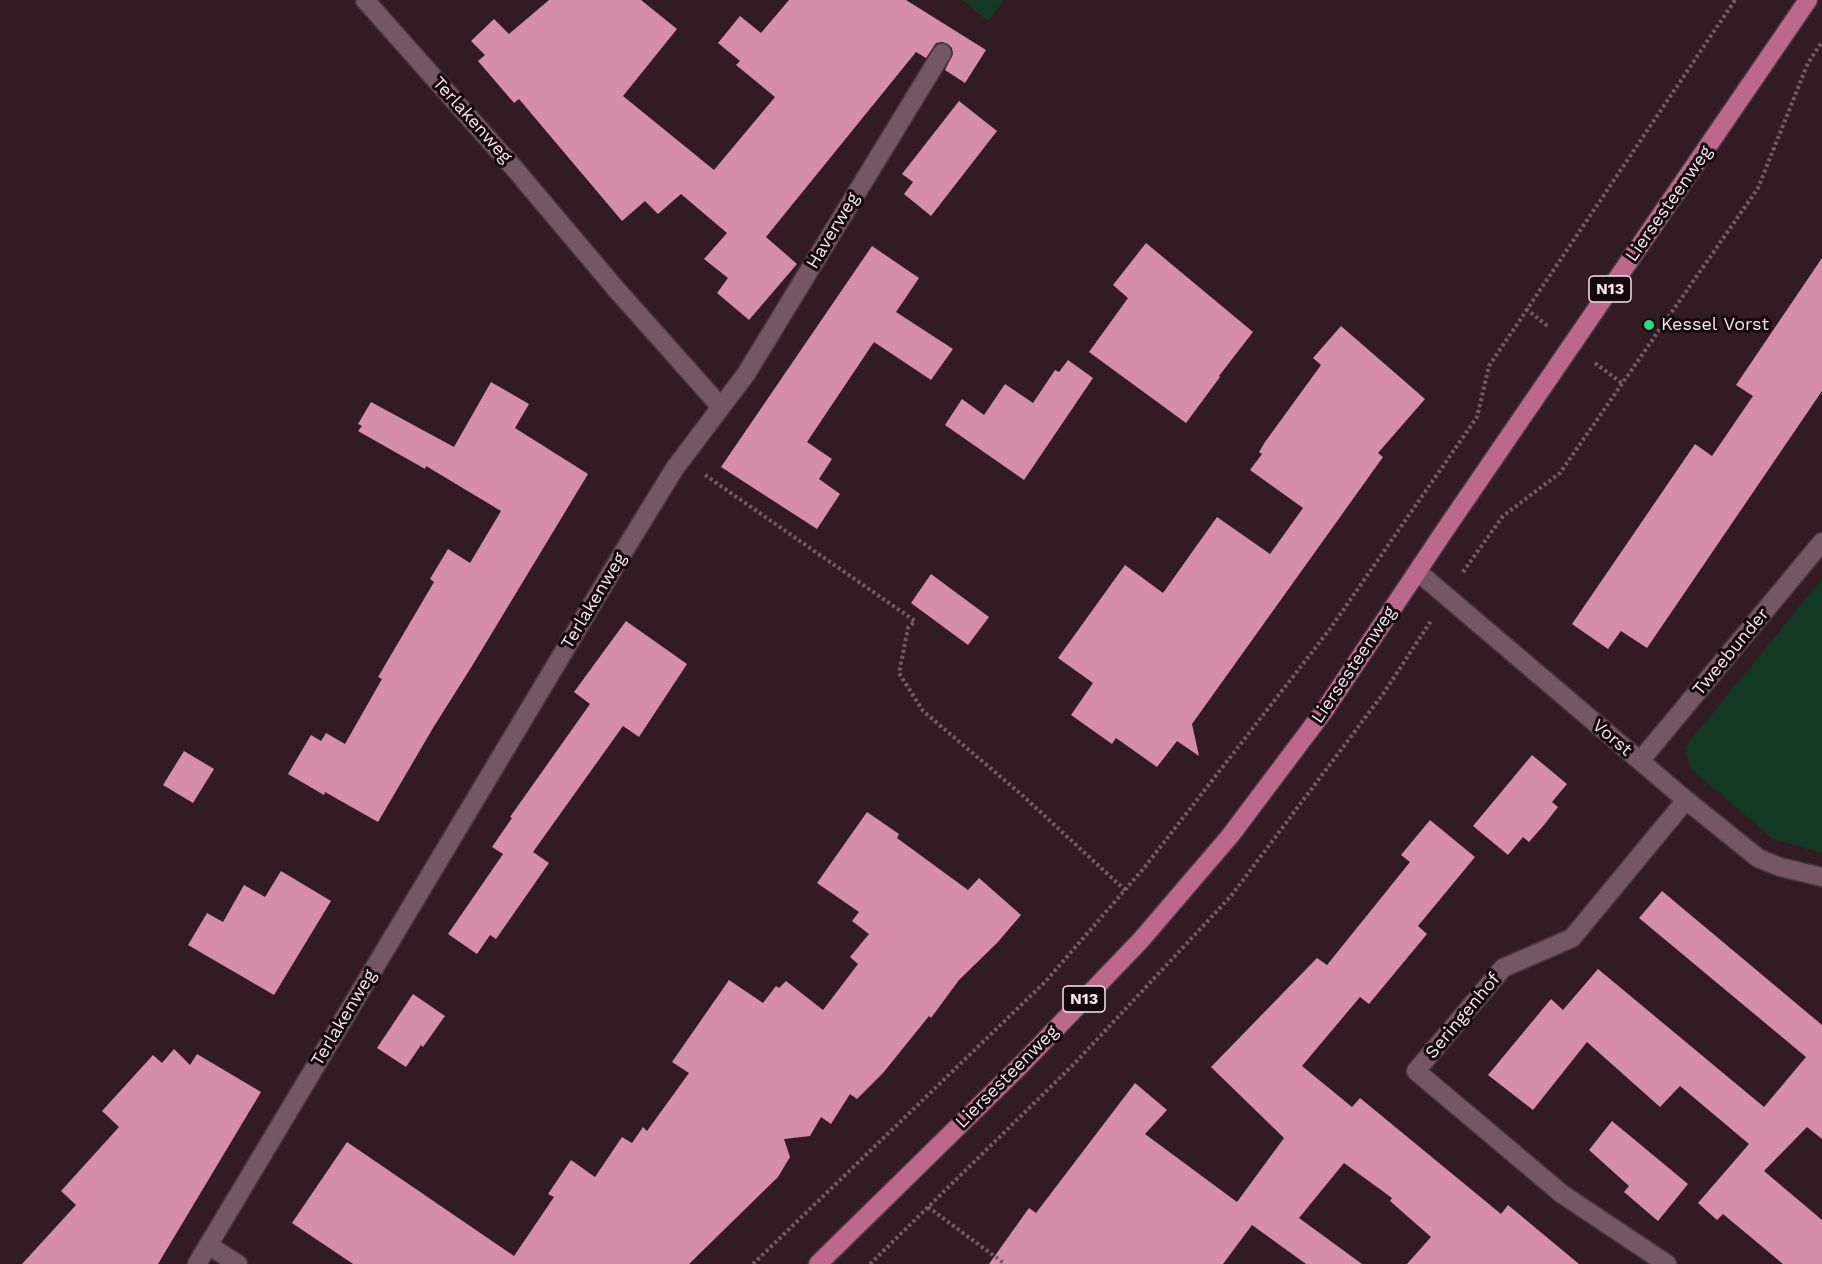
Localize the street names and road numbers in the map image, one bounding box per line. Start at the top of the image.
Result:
street label: Terlakenweg [428,73,516,167]
street label: Liersesteenweg [1621,142,1717,266]
street label: Haverweg [802,189,864,273]
road number: N13 [1589,276,1631,302]
street label: Terlakenweg [557,549,631,653]
street label: Liersesteenweg [1307,602,1401,728]
street label: Tweebunder [1688,604,1774,700]
street label: Vorst [1588,715,1636,761]
street label: Terlakenweg [307,966,381,1070]
street label: Seringenhof [1421,969,1505,1063]
road number: N13 [1063,986,1105,1012]
street label: Liersesteenweg [951,1021,1063,1133]

